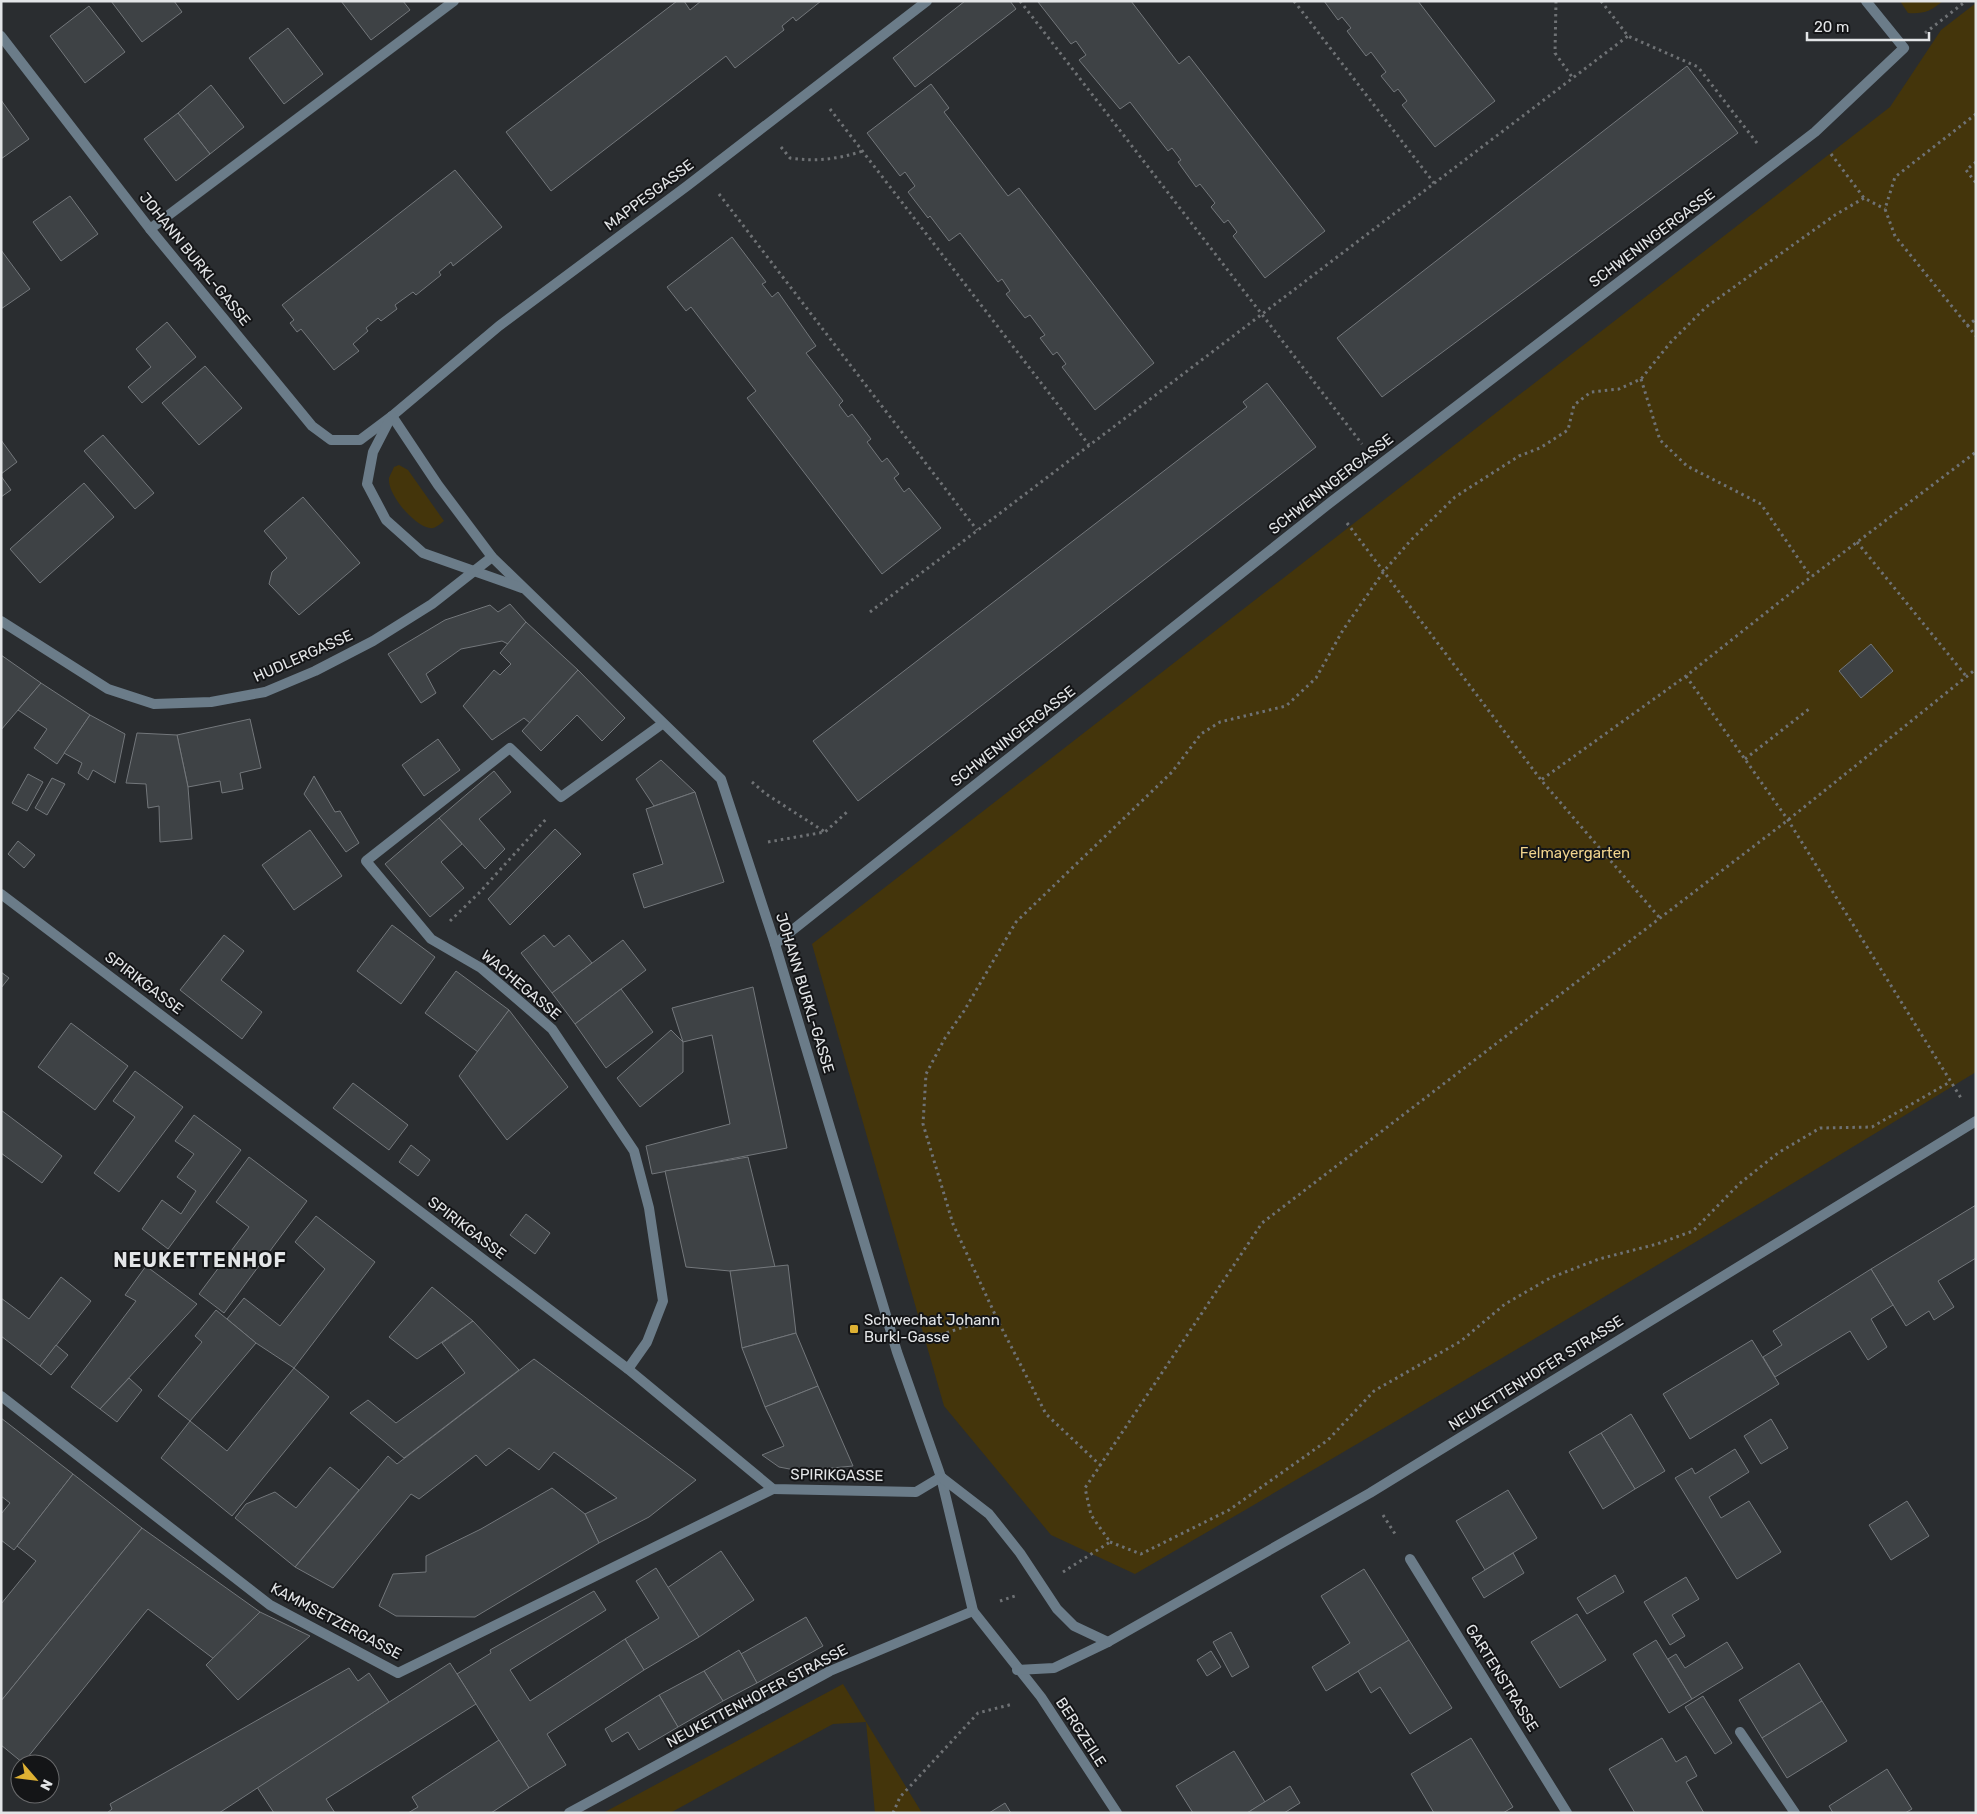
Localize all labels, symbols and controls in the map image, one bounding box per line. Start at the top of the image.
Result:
scale bar [1807,10,1930,42]
text: 20 m [1814,18,1849,36]
street label: MAPPESGASSE [601,156,697,234]
street label: SCHWENINGERGASSE [1586,185,1718,291]
street label: JOHANN BURKL-GASSE [136,189,254,329]
street label: SCHWENINGERGASSE [1265,430,1397,538]
street label: HUDLERGASSE [251,626,355,686]
street label: SCHWENINGERGASSE [947,682,1079,790]
park label: Felmayergarten [1520,844,1630,862]
street label: JOHANN BURKL-GASSE [772,911,838,1075]
street label: WACHEGASSE [477,946,565,1024]
street label: SPIRIKGASSE [101,948,187,1018]
street label: SPIRIKGASSE [424,1193,510,1263]
district label: NEUKETTENHOF [113,1248,287,1272]
place label: Schwechat Johann Burkl-Gasse [864,1311,1000,1346]
street label: NEUKETTENHOFER STRASSE [1445,1312,1627,1434]
marker: Schwechat Johann Burkl-Gasse [848,1323,860,1335]
street label: SPIRIKGASSE [790,1465,884,1485]
street label: KAMMSETZERGASSE [268,1579,404,1663]
street label: GARTENSTRASSE [1462,1621,1542,1735]
street label: NEUKETTENHOFER STRASSE [663,1640,851,1752]
street label: BERGZEILE [1052,1694,1110,1770]
north arrow [10,1754,60,1804]
text: N [36,1776,56,1793]

